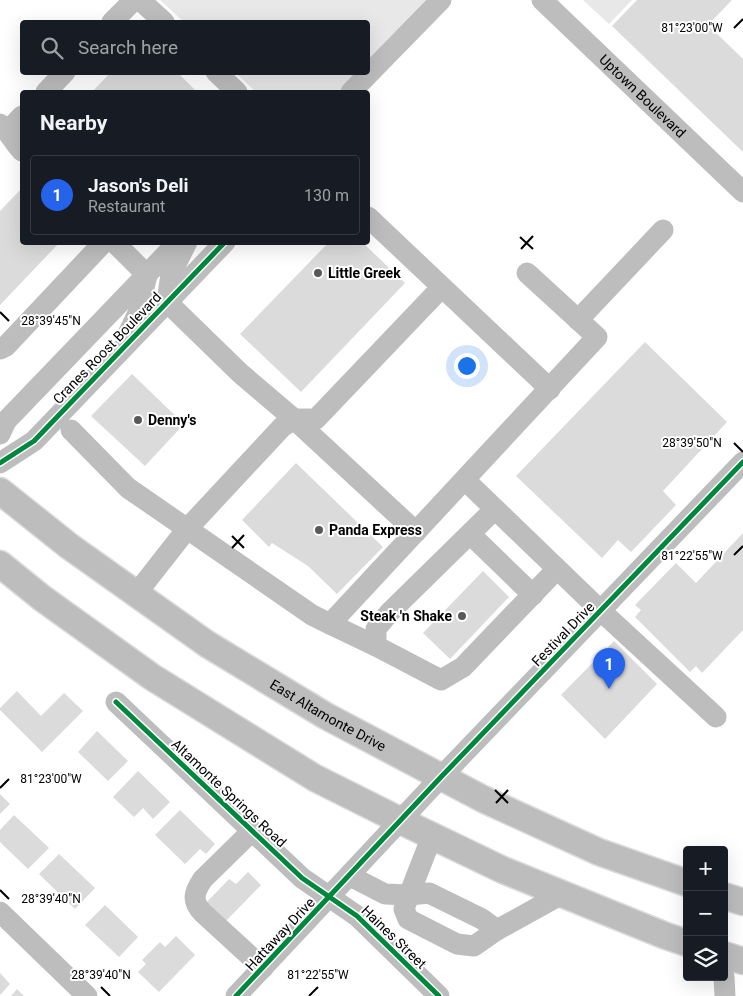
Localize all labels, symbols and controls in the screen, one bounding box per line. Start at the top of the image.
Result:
search box [20,20,370,75]
text: 81°23'00"W [661,21,723,35]
icon: search [38,34,66,62]
text: Search here [78,36,178,59]
street label: Uptown Boulevard [596,51,689,141]
text: Nearby [40,111,107,135]
text: Jason's Deli [88,174,189,197]
text: 1 [52,186,62,205]
text: 130 m [304,186,349,205]
text: Restaurant [88,197,165,216]
place label: Little Greek [328,265,401,281]
marker: Little Greek [312,267,324,279]
street label: Cranes Roost Boulevard [50,289,164,407]
text: 28°39'45"N [21,314,81,328]
your location [454,353,480,379]
place label: Denny's [148,412,196,428]
marker: Denny's [132,414,144,426]
text: 28°39'50"N [662,436,722,450]
place label: Panda Express [329,522,422,538]
marker: Panda Express [313,524,325,536]
text: 81°22'55"W [661,549,723,563]
street label: Festival Drive [528,599,598,669]
place label: Steak 'n Shake [360,608,452,624]
marker: Steak 'n Shake [456,610,468,622]
pin: 1 [593,648,625,689]
street label: East Altamonte Drive [267,676,389,754]
street label: Altamonte Springs Road [168,736,290,850]
text: 81°23'00"W [20,772,82,786]
map controls [683,846,728,981]
button: + [683,846,728,891]
button: − [683,891,728,936]
text: 28°39'40"N [21,892,81,906]
street label: Hattaway Drive [242,894,318,974]
street label: Haines Street [358,902,430,972]
button: layers [683,936,728,981]
text: 28°39'40"N [71,968,131,982]
text: 81°22'55"W [287,968,349,982]

